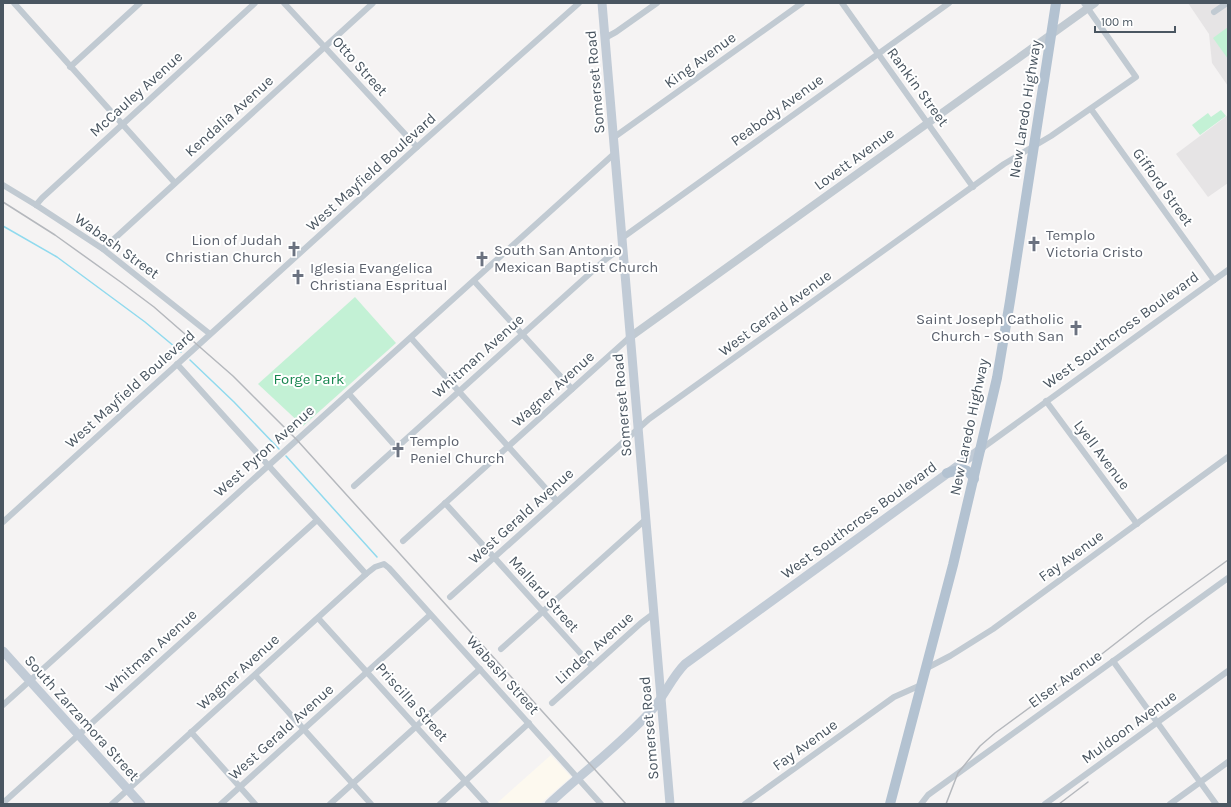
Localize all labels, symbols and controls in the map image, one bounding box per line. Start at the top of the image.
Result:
scale bar [1095,8,1175,34]
text: 100 m [1101,15,1133,29]
street label: King Avenue [661,28,739,92]
street label: Somerset Road [582,30,608,134]
street label: Otto Street [329,33,392,100]
street label: New Laredo Highway [1005,39,1045,179]
street label: Rankin Street [883,44,953,130]
street label: McCauley Avenue [86,48,186,140]
street label: Peabody Avenue [727,70,827,150]
street label: Kendalia Avenue [181,72,277,160]
street label: West Mayfield Boulevard [302,109,440,235]
street label: Lovett Avenue [810,124,898,194]
street label: Gifford Street [1129,145,1197,230]
street label: Wabash Street [71,209,163,283]
place label: Templo Victoria Cristo [1046,226,1143,261]
place label: Lion of Judah Christian Church [165,231,282,266]
church icon: Templo Victoria Cristo [1025,235,1043,253]
church icon: Lion of Judah Christian Church [285,240,303,258]
place label: South San Antonio Mexican Baptist Church [494,241,658,276]
church icon: South San Antonio Mexican Baptist Church [473,250,491,268]
place label: Iglesia Evangelica Christiana Espritual [310,259,447,294]
street label: West Gerald Avenue [715,266,835,360]
street label: West Southcross Boulevard [1040,267,1202,393]
church icon: Iglesia Evangelica Christiana Espritual [289,268,307,286]
street label: Whitman Avenue [429,310,527,402]
place label: Saint Joseph Catholic Church - South San [916,310,1064,345]
church icon: Saint Joseph Catholic Church - South San [1067,319,1085,337]
street label: West Mayfield Boulevard [61,326,199,452]
street label: Wagner Avenue [508,347,598,431]
street label: Somerset Road [609,353,635,457]
street label: New Laredo Highway [946,357,992,497]
park label: Forge Park [274,370,345,388]
street label: West Pyron Avenue [210,401,318,501]
street label: Lyell Avenue [1070,417,1134,493]
place label: Templo Peniel Church [410,432,505,467]
church icon: Templo Peniel Church [389,441,407,459]
street label: West Southcross Boulevard [778,457,940,583]
street label: West Gerald Avenue [465,464,577,568]
street label: Fay Avenue [1035,526,1107,586]
street label: Mallard Street [505,552,583,636]
street label: Whitman Avenue [102,605,200,697]
street label: Linden Avenue [551,608,637,688]
street label: Wagner Avenue [193,630,283,714]
street label: Wabash Street [463,632,543,718]
street label: Elser Avenue [1025,646,1105,712]
street label: South Zarzamora Street [21,651,144,785]
street label: Priscilla Street [372,659,452,745]
street label: Somerset Road [636,676,662,780]
street label: West Gerald Avenue [225,680,337,784]
street label: Muldoon Avenue [1078,686,1180,768]
street label: Fay Avenue [769,715,841,775]

